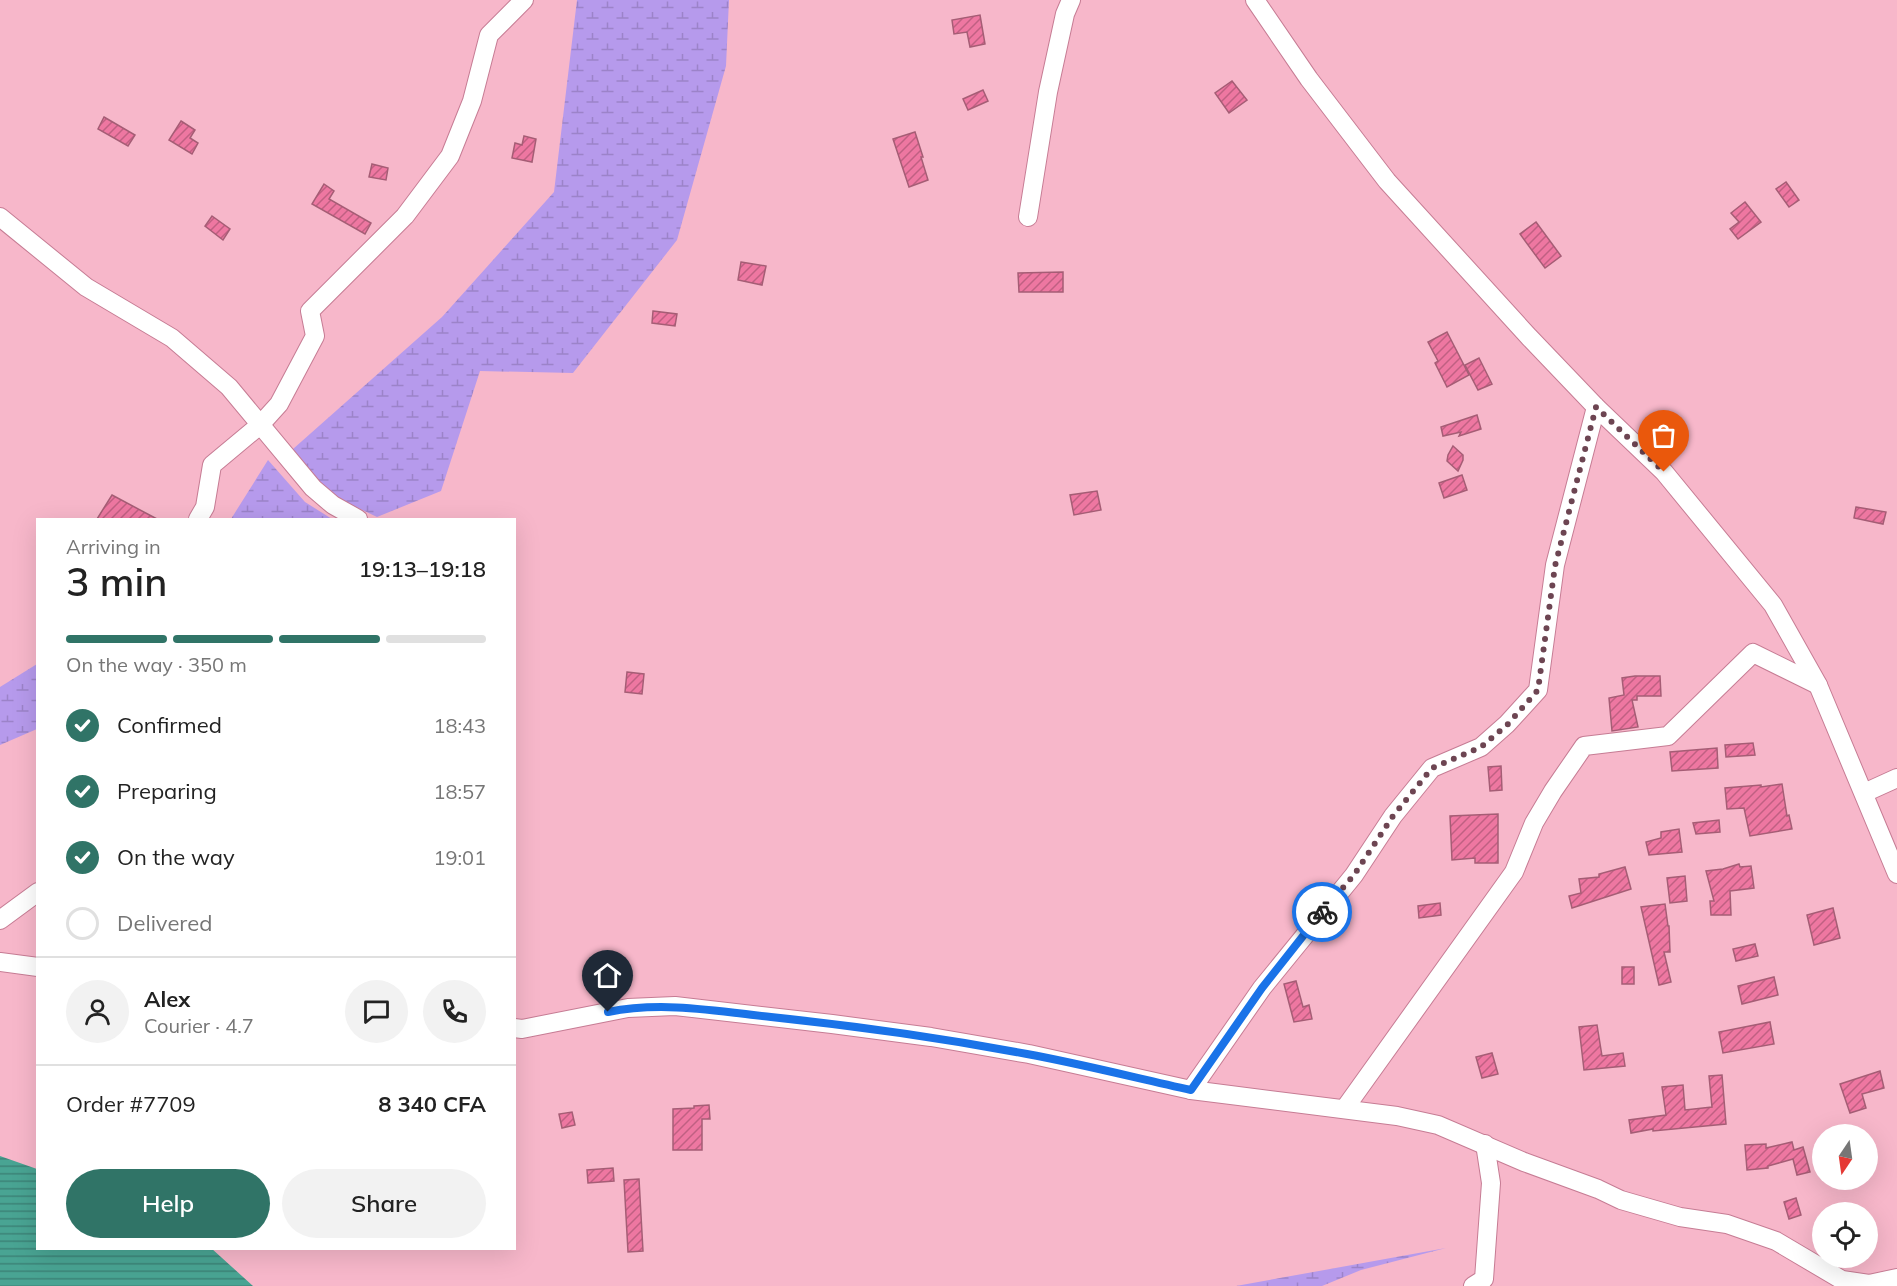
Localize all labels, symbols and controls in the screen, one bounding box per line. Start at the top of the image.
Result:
pin [1638,410,1689,472]
icon: bag [1647,419,1680,452]
text: Arriving in [66,534,161,559]
text: 19:13–19:18 [359,555,486,583]
text: 3 min [66,557,167,606]
text: On the way · 350 m [66,652,247,677]
icon: check [66,709,99,742]
text: Confirmed [117,711,222,739]
text: 18:43 [433,713,486,738]
icon: check [66,775,99,808]
text: Preparing [117,777,217,805]
text: 18:57 [433,779,486,804]
icon: check [66,841,99,874]
text: On the way [117,843,235,871]
text: 19:01 [433,845,486,870]
courier [1292,882,1352,942]
icon: bike [1306,896,1339,929]
text: Delivered [117,909,212,937]
pin [582,950,633,1012]
icon: home [591,959,624,992]
button: person [66,980,129,1043]
button: chat [345,980,408,1043]
button: phone [423,980,486,1043]
text: Alex [144,985,190,1013]
text: Courier · 4.7 [144,1013,254,1038]
text: Order #7709 [66,1090,196,1118]
text: 8 340 CFA [378,1090,486,1118]
north arrow [1812,1124,1878,1190]
map controls [1812,1124,1878,1268]
button: Help [66,1169,270,1238]
button: Share [282,1169,486,1238]
button: locate [1812,1202,1878,1268]

